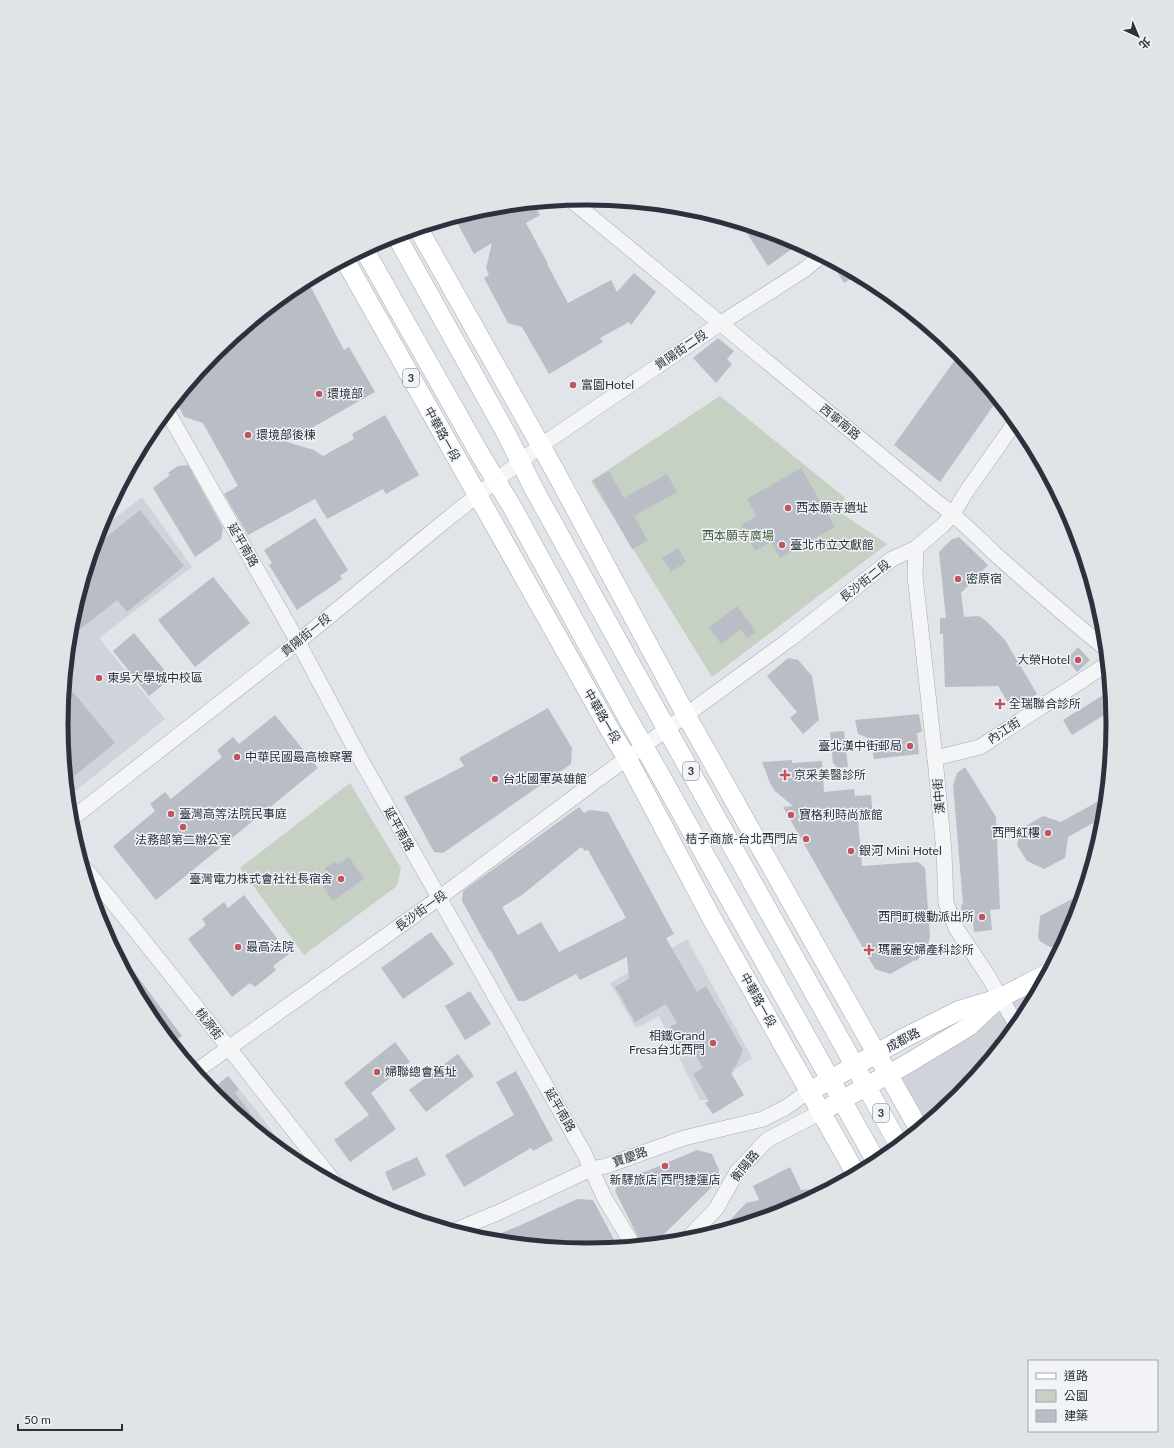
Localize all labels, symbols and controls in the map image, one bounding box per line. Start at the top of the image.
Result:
north arrow [1118,16,1158,56]
text: 北 [1137,35,1154,52]
street label: 貴陽街二段 [652,327,710,373]
road number: 3 [403,369,419,387]
place label: 富園Hotel [581,377,634,392]
marker: 富園Hotel [568,380,578,390]
place label: 環境部 [327,386,363,401]
marker: 環境部 [314,389,324,399]
street label: 西寧南路 [817,401,864,443]
street label: 中華路一段 [421,404,464,464]
place label: 環境部後棟 [256,427,316,442]
marker: 環境部後棟 [243,430,253,440]
place label: 西本願寺遺址 [796,500,868,515]
marker: 西本願寺遺址 [783,503,793,513]
street label: 延平南路 [225,520,262,569]
park label: 西本願寺廣場 [702,528,774,543]
place label: 臺北市立文獻館 [790,537,874,552]
marker: 臺北市立文獻館 [777,540,787,550]
street label: 長沙街二段 [836,556,893,605]
place label: 密原宿 [966,571,1002,586]
marker: 密原宿 [953,574,963,584]
street label: 貴陽街一段 [278,610,334,659]
place label: 大榮Hotel [1017,652,1070,667]
marker: 大榮Hotel [1073,655,1083,665]
place label: 東吳大學城中校區 [107,670,203,685]
marker: 東吳大學城中校區 [94,673,104,683]
street label: 中華路一段 [581,686,624,745]
place label: 全瑞聯合診所 [1009,696,1081,711]
marker: 全瑞聯合診所 [994,698,1006,710]
street label: 內江街 [985,714,1023,747]
place label: 臺北漢中街郵局 [818,738,902,753]
marker: 臺北漢中街郵局 [905,741,915,751]
place label: 中華民國最高檢察署 [245,749,353,764]
marker: 中華民國最高檢察署 [232,752,242,762]
road number: 3 [683,762,699,780]
place label: 京采美醫診所 [794,767,866,782]
marker: 京采美醫診所 [779,769,791,781]
place label: 台北國軍英雄館 [503,771,587,786]
marker: 台北國軍英雄館 [490,774,500,784]
street label: 漢中街 [929,777,948,815]
street label: 延平南路 [381,804,418,853]
place label: 臺灣高等法院民事庭 [179,806,287,821]
place label: 寶格利時尚旅館 [799,807,883,822]
marker: 臺灣高等法院民事庭 [166,809,176,819]
marker: 寶格利時尚旅館 [786,810,796,820]
marker: 法務部第二辦公室 [178,822,188,832]
place label: 西門紅樓 [992,825,1040,840]
marker: 西門紅樓 [1043,828,1053,838]
place label: 桔子商旅-台北西門店 [686,831,798,846]
place label: 法務部第二辦公室 [135,832,231,847]
marker: 桔子商旅-台北西門店 [801,834,811,844]
place label: 銀河 Mini Hotel [859,843,942,858]
marker: 銀河 Mini Hotel [846,846,856,856]
place label: 臺灣電力株式會社社長宿舍 [189,871,333,886]
marker: 臺灣電力株式會社社長宿舍 [336,874,346,884]
street label: 長沙街一段 [392,887,449,934]
place label: 西門町機動派出所 [878,909,974,924]
marker: 西門町機動派出所 [977,912,987,922]
place label: 最高法院 [246,939,294,954]
marker: 最高法院 [233,942,243,952]
place label: 瑪麗安婦產科診所 [878,942,974,957]
marker: 瑪麗安婦產科診所 [863,944,875,956]
street label: 中華路一段 [737,970,780,1030]
street label: 桃源街 [192,1005,226,1042]
street label: 成都路 [883,1024,922,1055]
place label: 相鐵Grand Fresa台北西門 [629,1028,705,1057]
marker: 相鐵Grand Fresa台北西門 [708,1038,718,1048]
place label: 婦聯總會舊址 [385,1064,457,1079]
marker: 婦聯總會舊址 [372,1067,382,1077]
street label: 延平南路 [542,1085,579,1134]
road number: 3 [873,1104,889,1122]
street label: 寶慶路 [610,1144,649,1169]
street label: 衡陽路 [727,1147,762,1184]
marker: 新驛旅店 西門捷運店 [660,1161,670,1171]
place label: 新驛旅店 西門捷運店 [609,1172,721,1187]
legend [1028,1360,1158,1432]
text: 道路 [1064,1368,1088,1383]
text: 公園 [1064,1388,1088,1403]
scale bar [18,1406,122,1432]
text: 建築 [1064,1408,1088,1423]
text: 50 m [24,1412,51,1427]

